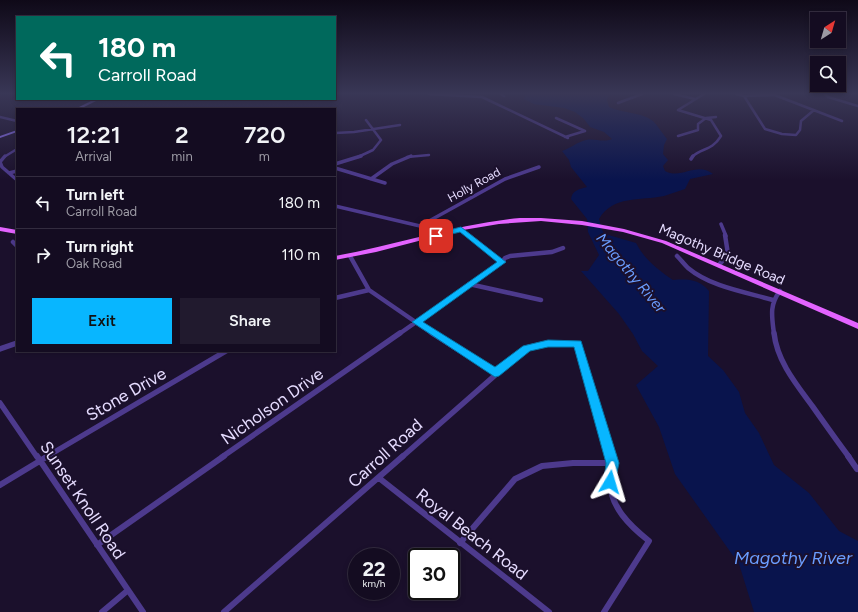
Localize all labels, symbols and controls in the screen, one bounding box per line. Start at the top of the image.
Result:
north arrow [810,12,846,48]
map controls [810,12,846,92]
text: 180 m [98,30,176,64]
icon: left [32,32,84,84]
button: search [810,56,846,92]
text: Carroll Road [98,64,197,86]
text: 12:21 [67,120,121,149]
text: 2 [175,120,189,149]
text: 720 [243,120,285,149]
text: Arrival [75,149,112,164]
text: min [171,149,193,164]
text: m [259,149,270,164]
street label: Holly Road [445,165,503,205]
text: Turn left [66,186,124,204]
icon: left [32,192,54,214]
text: 180 m [279,194,320,212]
text: Carroll Road [66,204,137,219]
pin [419,219,453,253]
street label: Magothy Bridge Road [656,220,787,289]
icon: arrive [425,225,447,247]
water label: Magothy River [592,229,670,317]
text: Turn right [66,238,134,256]
icon: right [32,244,54,266]
text: 110 m [282,246,320,264]
text: Oak Road [66,256,122,271]
button: Exit [32,298,172,344]
button: Share [180,298,320,344]
street label: Stone Drive [82,363,170,425]
street label: Nicholson Drive [217,363,327,449]
street label: Carroll Road [344,414,426,492]
street label: Sunset Knoll Road [36,437,130,563]
position arrow [589,461,631,503]
street label: Royal Beach Road [412,484,532,584]
water label: Magothy River [734,547,853,569]
speed limit sign: 30 [408,548,460,600]
text: 22 [362,557,386,581]
text: km/h [363,577,385,590]

